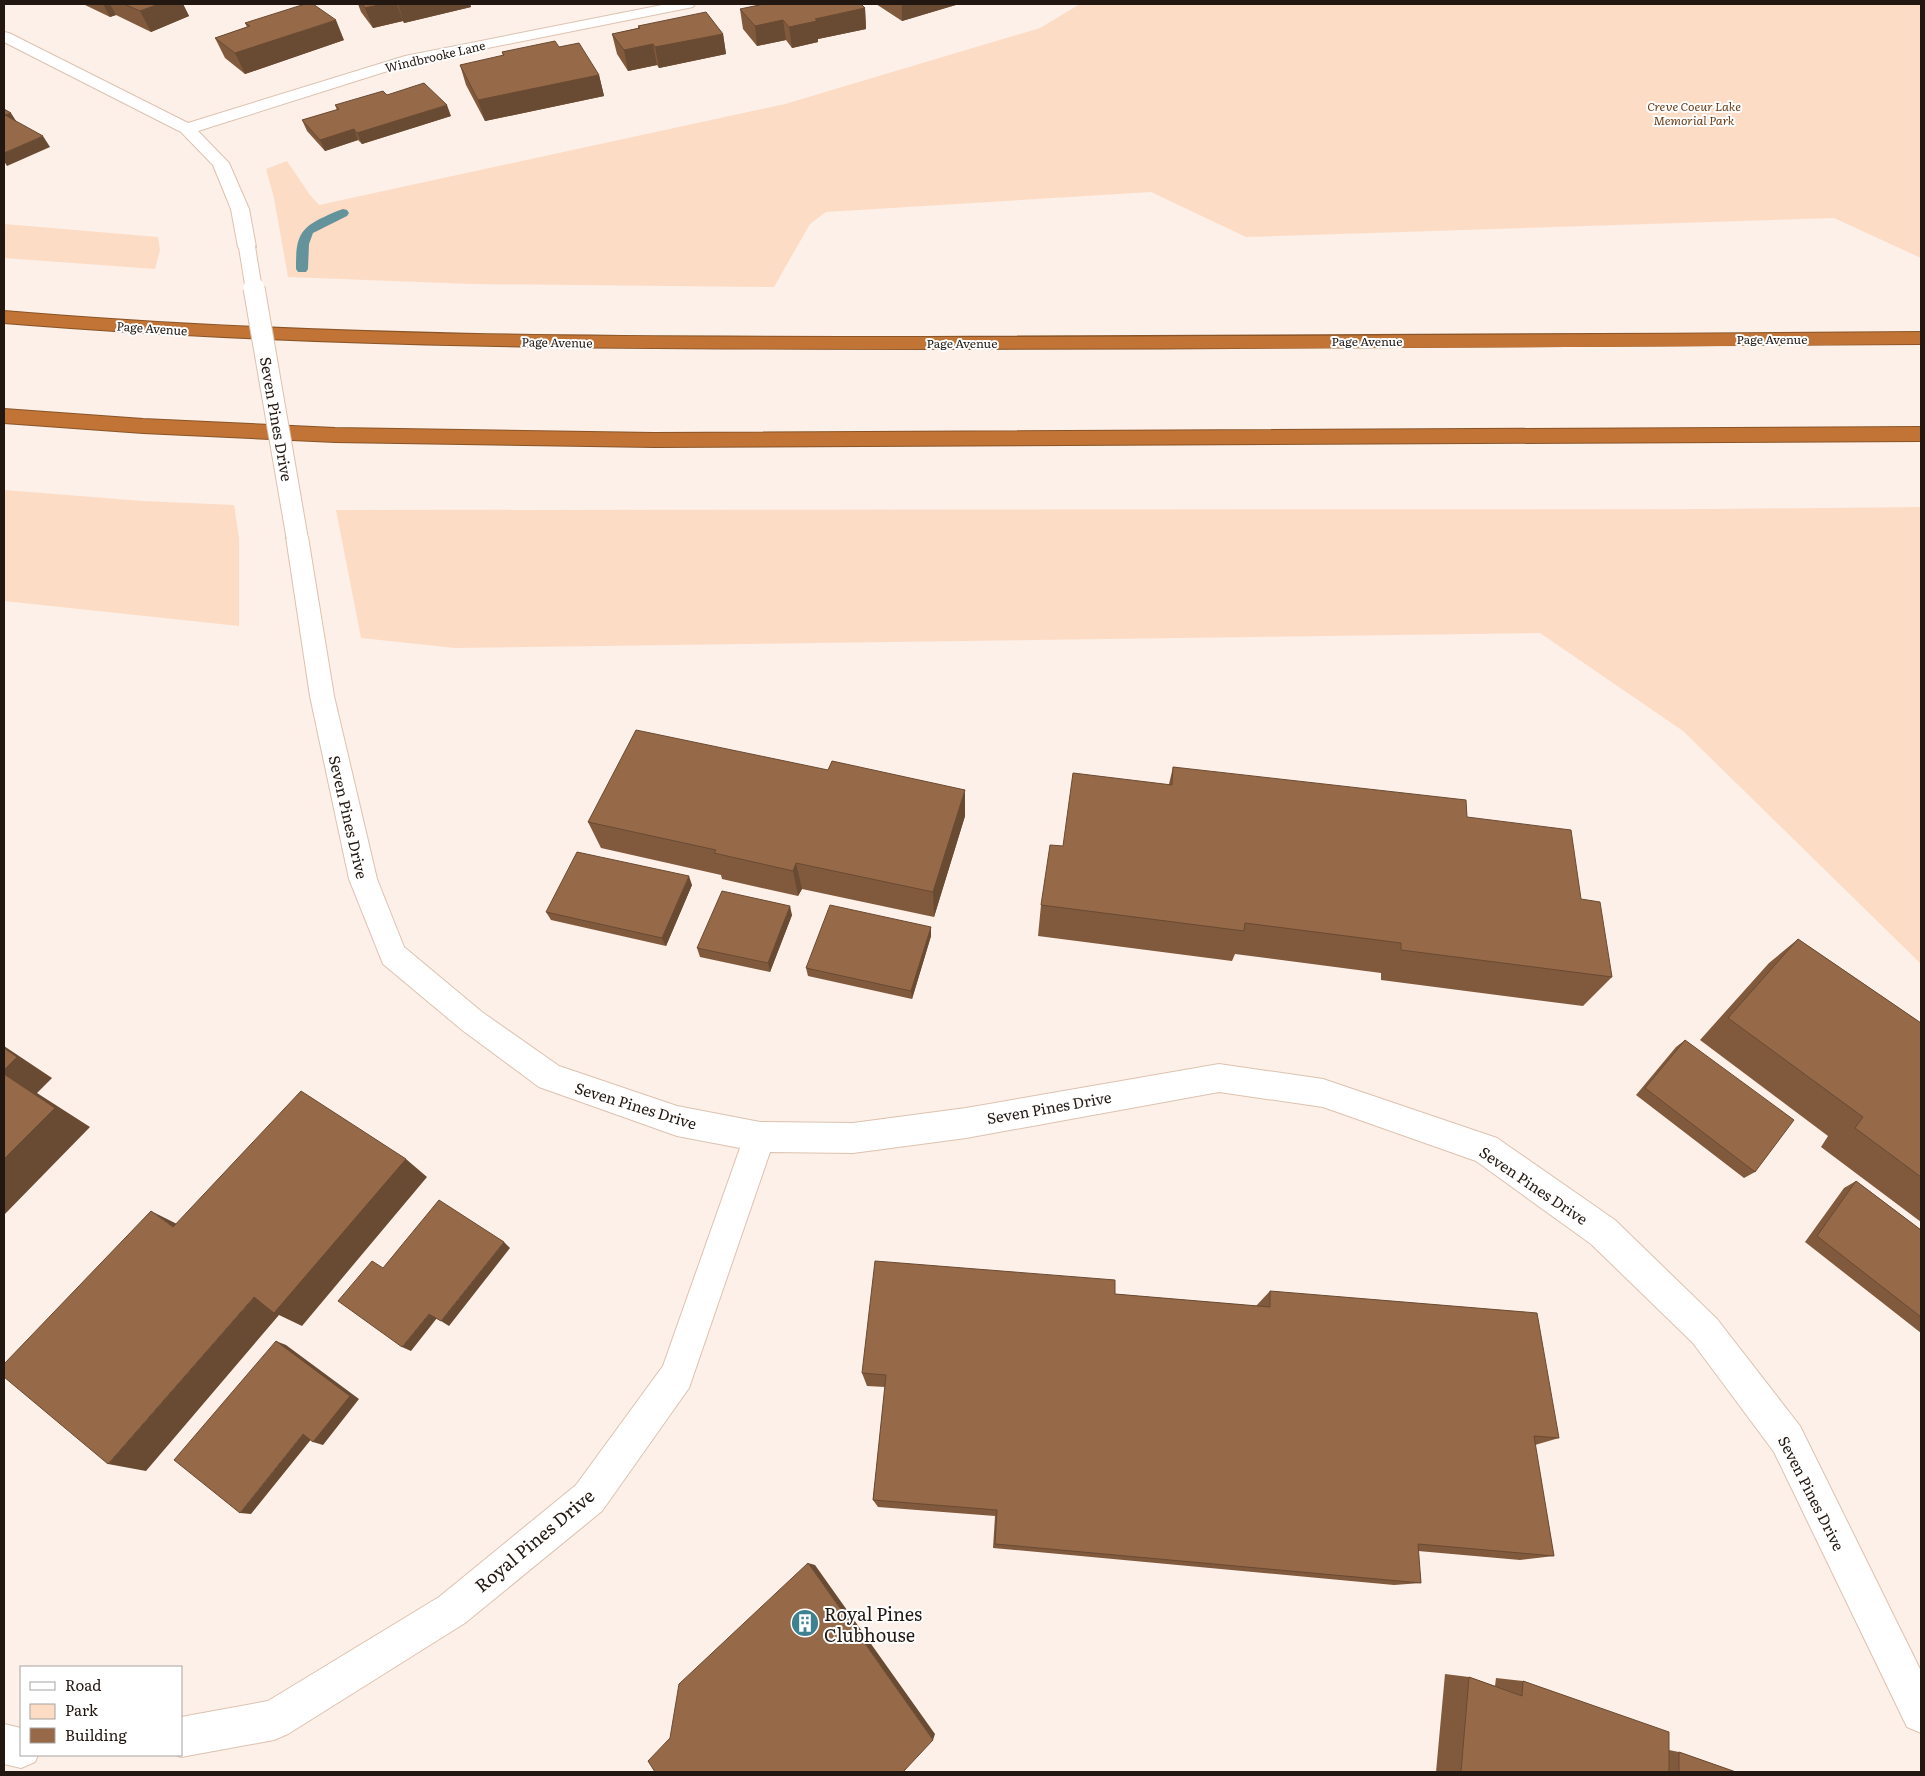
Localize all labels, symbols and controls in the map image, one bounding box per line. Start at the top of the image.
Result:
street label: Windbrooke Lane [383,36,487,76]
park label: Creve Coeur Lake Memorial Park [1647,97,1741,129]
street label: Page Avenue [116,317,188,339]
street label: Page Avenue [1737,330,1807,348]
street label: Page Avenue [521,332,593,352]
street label: Page Avenue [1332,332,1402,350]
street label: Page Avenue [927,334,997,352]
street label: Seven Pines Drive [255,355,299,483]
street label: Seven Pines Drive [324,753,374,881]
street label: Seven Pines Drive [572,1076,700,1135]
street label: Seven Pines Drive [985,1085,1113,1129]
street label: Seven Pines Drive [1475,1140,1593,1230]
street label: Seven Pines Drive [1773,1432,1851,1555]
street label: Royal Pines Drive [468,1482,600,1598]
place label: Royal Pines Clubhouse [824,1600,922,1648]
building icon: Royal Pines Clubhouse [790,1608,820,1638]
legend [20,1666,182,1756]
text: Road [65,1673,101,1696]
text: Park [65,1698,99,1721]
text: Building [65,1723,127,1746]

